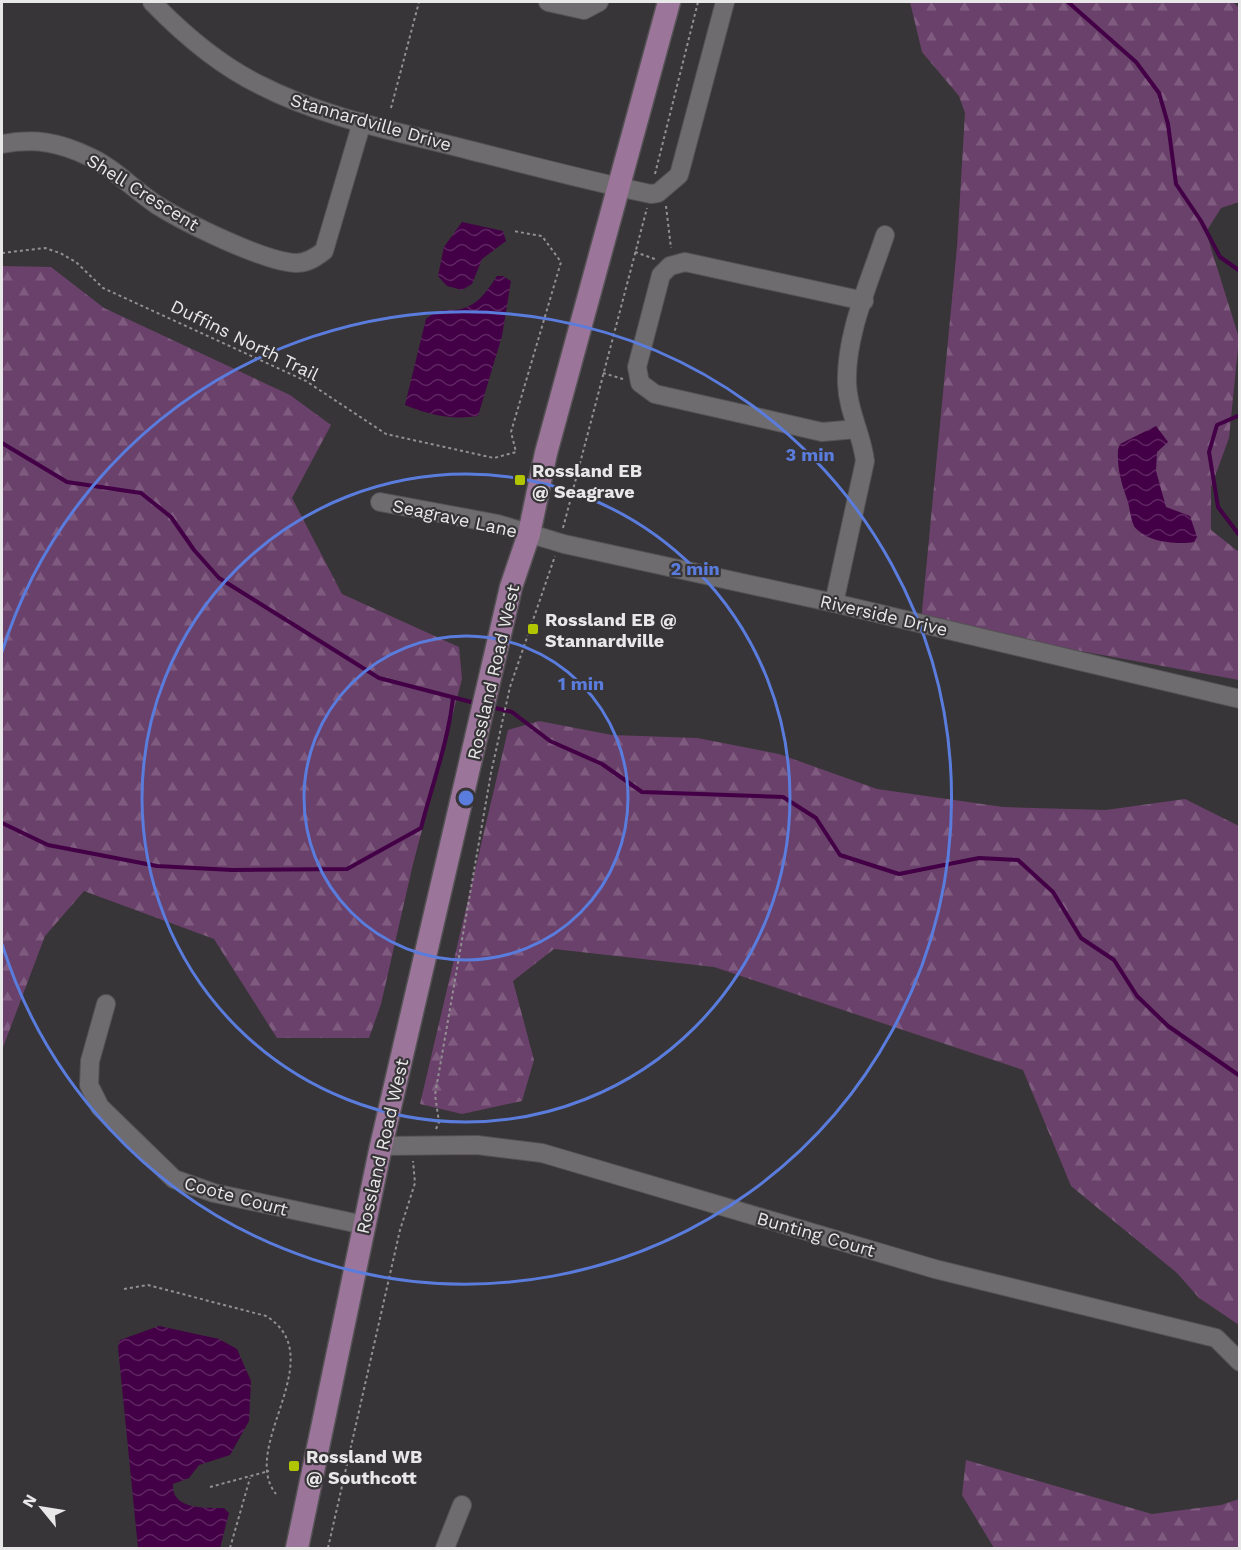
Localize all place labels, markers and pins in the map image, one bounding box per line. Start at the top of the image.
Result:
place label: Rossland EB @ Seagrave [532,460,642,502]
marker: Rossland EB @ Seagrave [513,473,527,487]
place label: Rossland EB @ Stannardville [545,609,677,651]
marker: Rossland EB @ Stannardville [526,622,540,636]
centre of rings [456,788,476,808]
place label: Rossland WB @ Southcott [306,1446,422,1488]
marker: Rossland WB @ Southcott [287,1459,301,1473]

